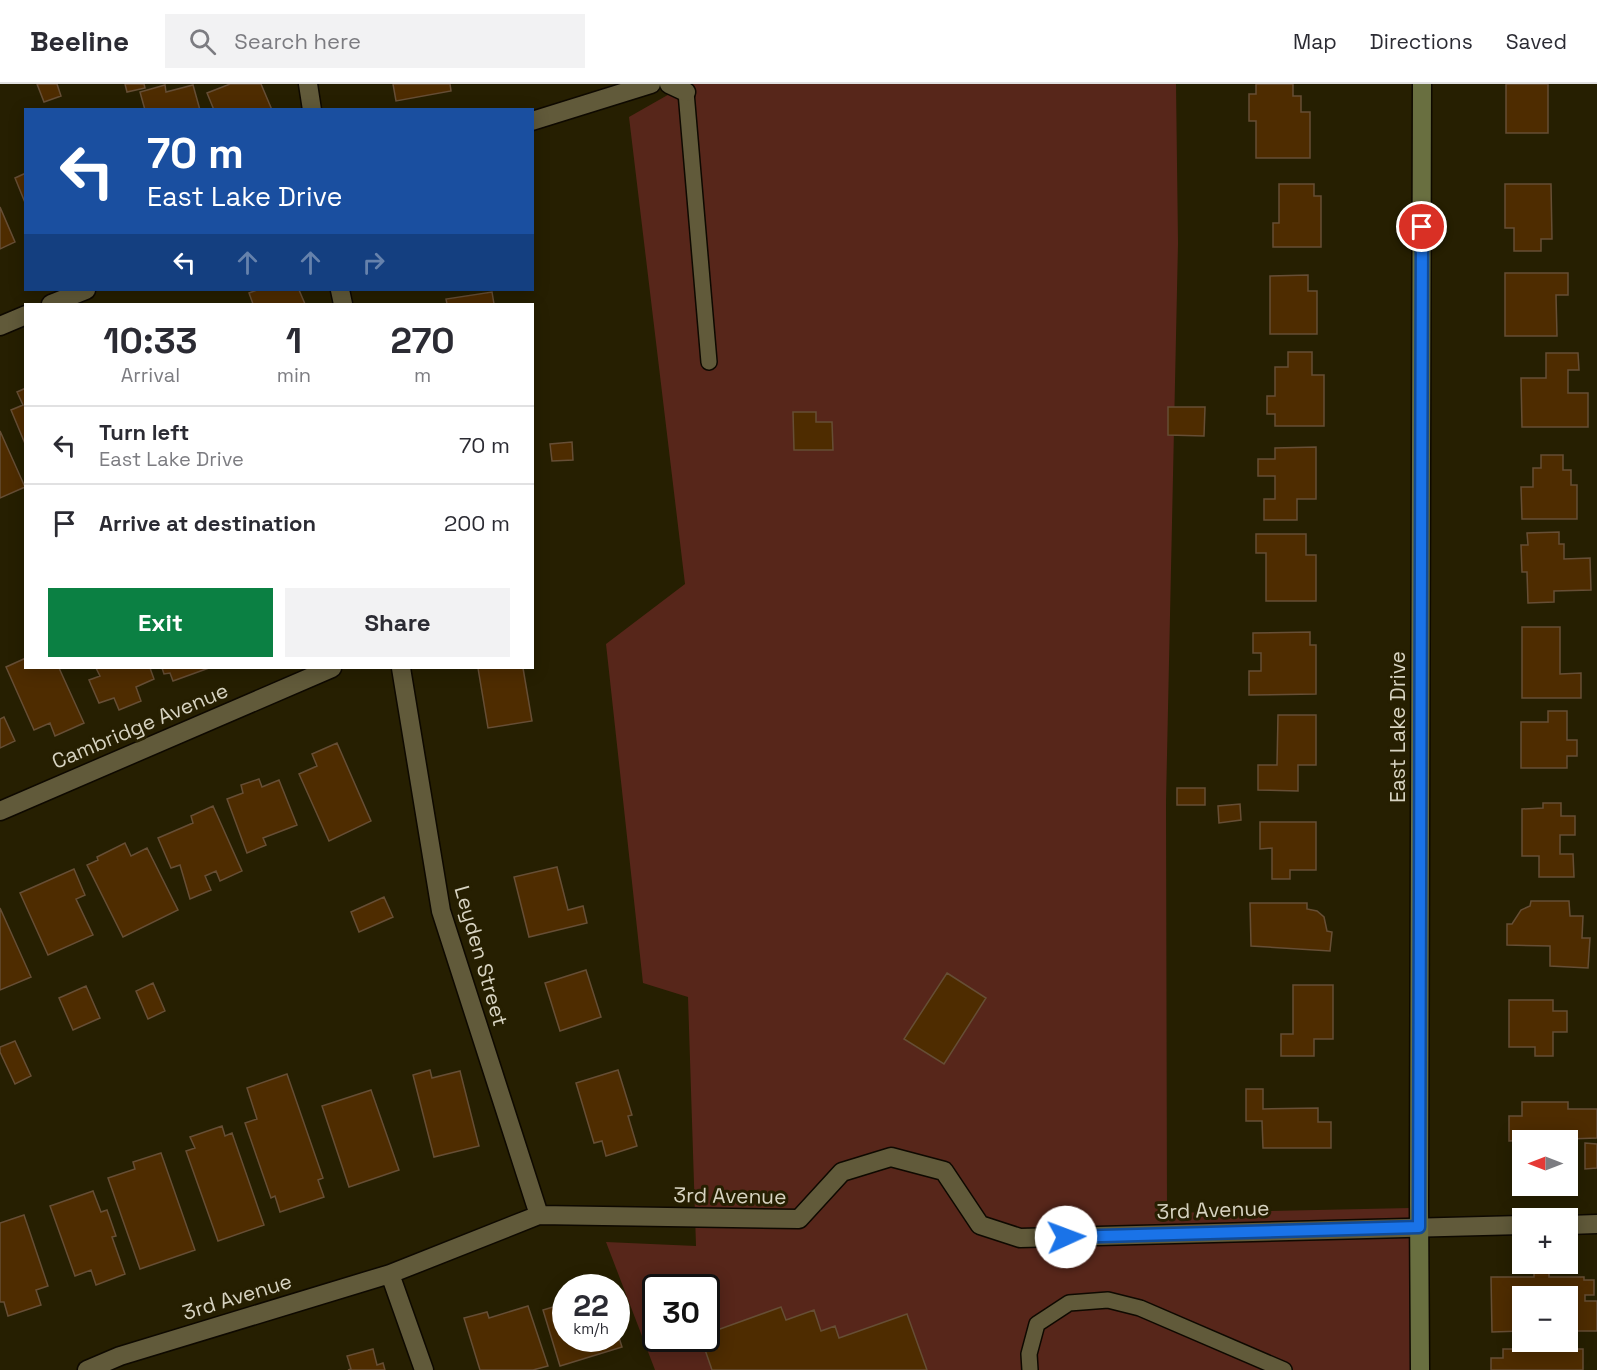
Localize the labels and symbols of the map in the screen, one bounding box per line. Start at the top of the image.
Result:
pin [1396,201,1447,252]
street label: East Lake Drive [1384,651,1411,803]
street label: Cambridge Avenue [48,676,232,775]
street label: Leyden Street [449,882,514,1029]
north arrow [1512,1130,1578,1196]
street label: 3rd Avenue [673,1181,787,1210]
street label: 3rd Avenue [1156,1194,1270,1225]
position arrow [1034,1205,1098,1269]
street label: 3rd Avenue [179,1267,295,1326]
speed limit sign: 30 [642,1274,720,1352]

